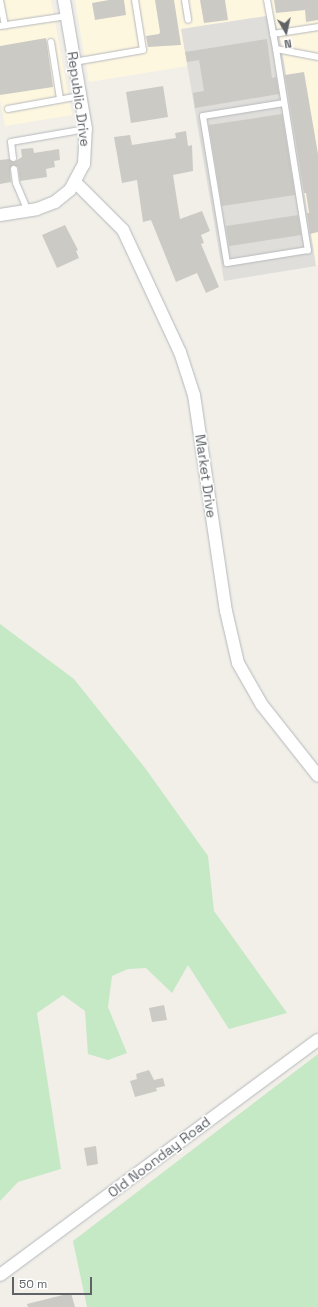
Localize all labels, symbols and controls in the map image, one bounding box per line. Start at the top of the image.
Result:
north arrow [266,12,306,52]
text: N [283,36,293,51]
street label: Republic Drive [64,50,94,148]
street label: Market Drive [192,433,220,519]
street label: Old Noonday Road [104,1113,214,1201]
scale bar [14,1269,94,1295]
text: 50 m [19,1276,47,1292]

